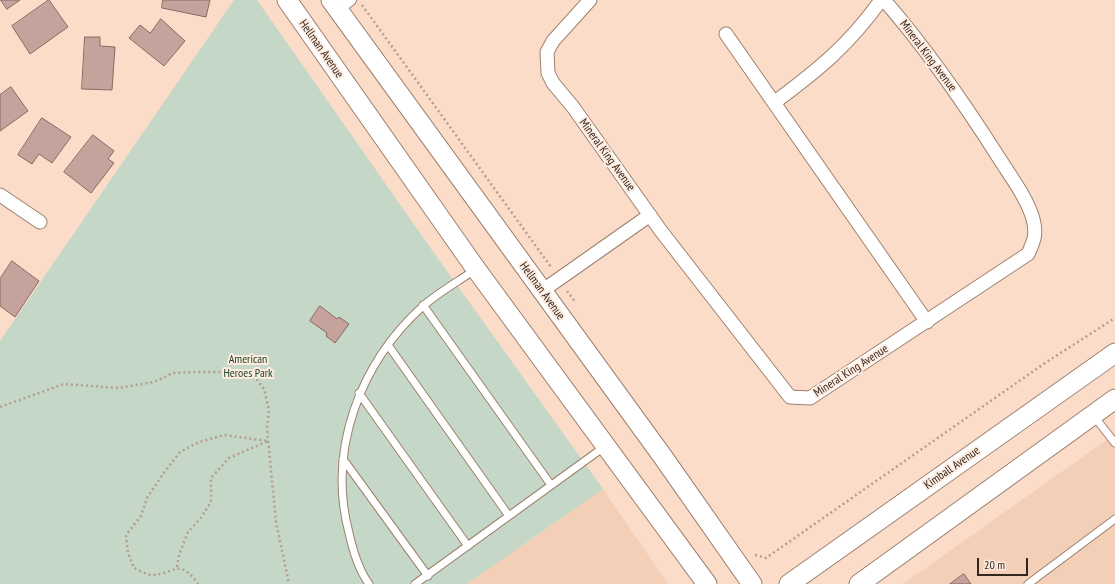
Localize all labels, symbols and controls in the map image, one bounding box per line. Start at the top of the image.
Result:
street label: Hellman Avenue [296,17,346,81]
street label: Mineral King Avenue [896,17,960,95]
street label: Mineral King Avenue [576,116,638,194]
street label: Hellman Avenue [516,259,568,323]
street label: Mineral King Avenue [811,342,891,400]
park label: American Heroes Park [223,353,273,381]
street label: Kimball Avenue [921,444,983,492]
scale bar [979,550,1030,576]
text: 20 m [984,557,1005,572]

